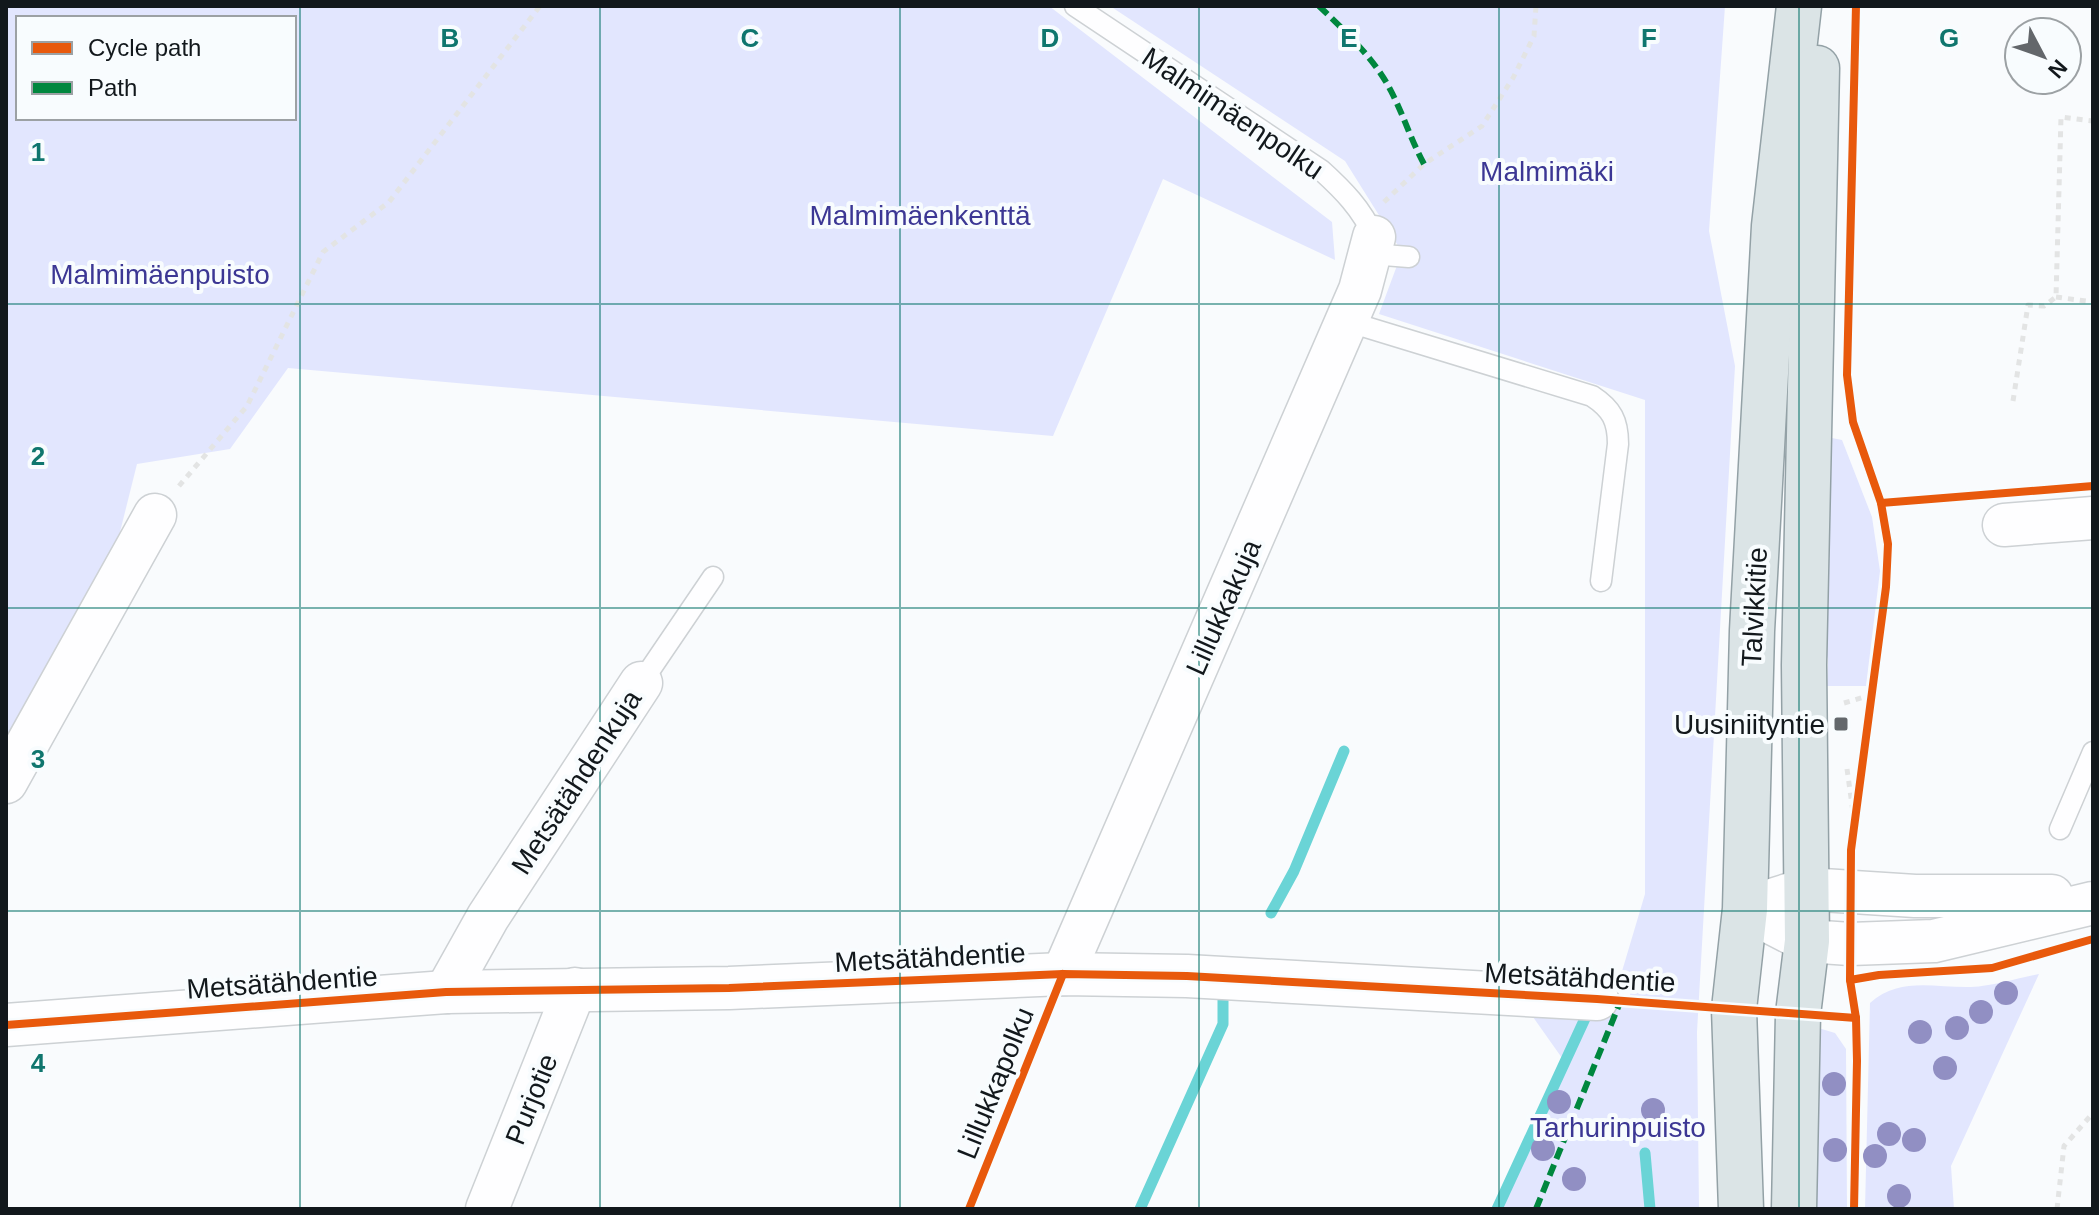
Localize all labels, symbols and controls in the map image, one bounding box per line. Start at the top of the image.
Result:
legend [16,16,296,120]
north arrow [2003,16,2083,96]
text: B [441,23,459,53]
text: C [741,23,760,53]
text: D [1041,23,1059,53]
text: E [1340,23,1358,53]
text: F [1641,23,1657,53]
text: G [1939,23,1959,53]
text: Cycle path [88,34,201,61]
street label: Malmimäenpolku [1136,41,1329,185]
text: N [2043,55,2072,83]
text: Path [88,74,137,101]
text: 1 [31,137,45,167]
park label: Malmimäki [1480,156,1614,187]
park label: Malmimäenkenttä [810,200,1031,231]
park label: Malmimäenpuisto [50,259,270,290]
text: 2 [31,441,45,471]
street label: Lillukkakuja [1180,534,1267,680]
street label: Talvikkitie [1736,546,1773,668]
street label: Metsätähdenkuja [505,684,648,880]
place label: Uusiniityntie [1674,709,1825,740]
marker: Uusiniityntie [1832,715,1850,733]
text: 3 [31,744,45,774]
street label: Metsätähdentie [834,937,1026,978]
street label: Metsätähdentie [1484,957,1676,998]
street label: Metsätähdentie [185,960,379,1005]
street label: Lillukkapolku [951,1003,1040,1163]
text: 4 [31,1048,46,1078]
street label: Purjotie [499,1049,564,1149]
park label: Tarhurinpuisto [1530,1112,1706,1143]

